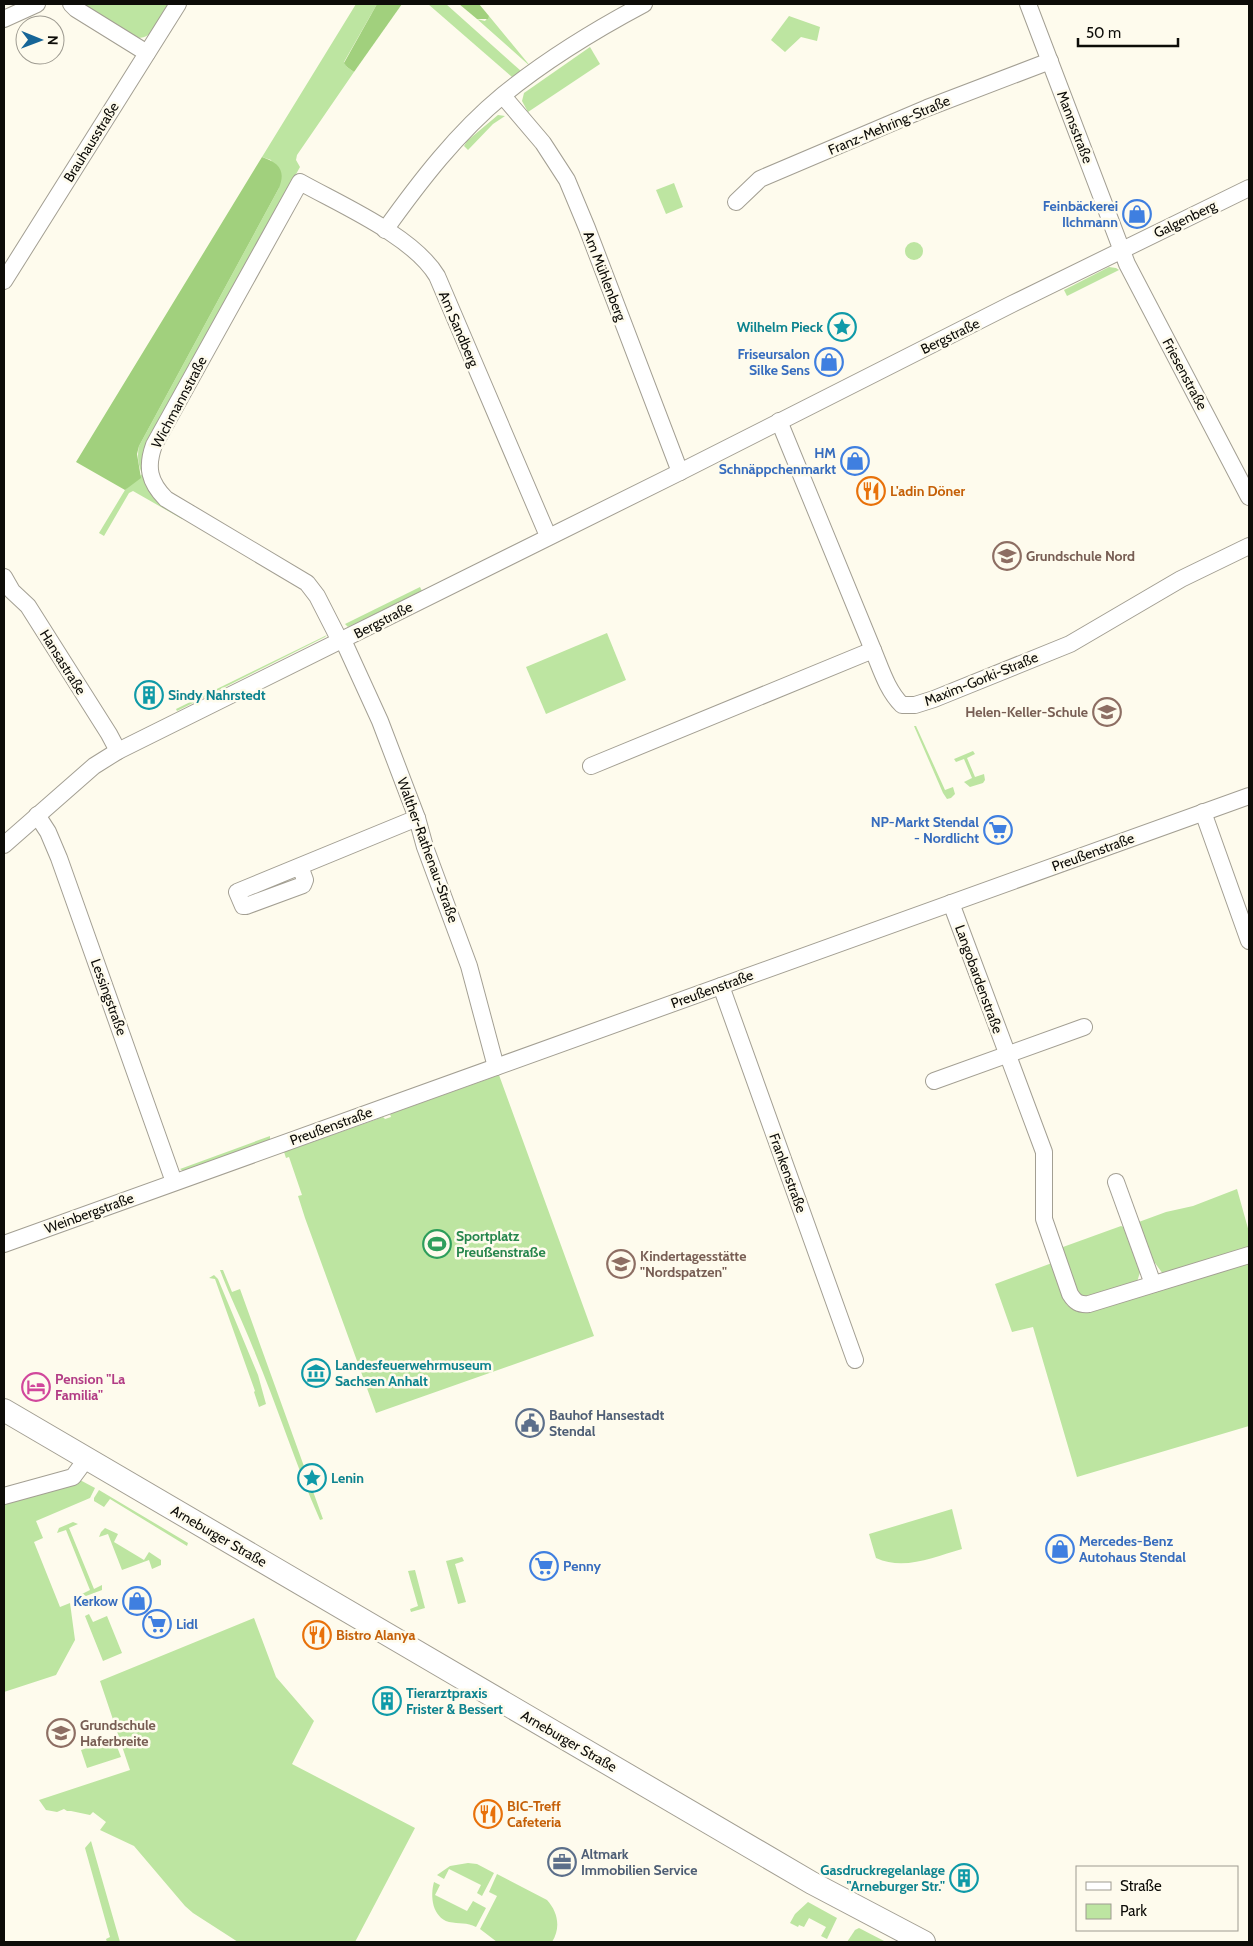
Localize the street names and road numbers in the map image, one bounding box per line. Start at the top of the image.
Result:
street label: Mannsstraße [1053,88,1097,166]
street label: Franz-Mehring-Straße [825,91,953,159]
street label: Brauhausstraße [59,99,123,185]
street label: Galgenberg [1151,196,1220,242]
street label: Am Mühlenberg [580,229,631,324]
street label: Am Sandberg [435,288,483,371]
street label: Bergstraße [917,314,983,358]
street label: Friesenstraße [1159,335,1211,413]
street label: Wichmannstraße [147,353,211,451]
street label: Bergstraße [351,598,415,642]
street label: Hansastraße [36,626,90,698]
street label: Maxim-Gorki-Straße [921,648,1041,710]
street label: Walther-Rathenau-Straße [393,775,463,925]
street label: Preußenstraße [1049,829,1137,875]
street label: Langobardenstraße [951,922,1007,1036]
street label: Lessingstraße [87,956,131,1038]
street label: Preußenstraße [668,966,756,1012]
street label: Preußenstraße [287,1103,375,1149]
street label: Frankenstraße [765,1131,811,1215]
street label: Weinbergstraße [42,1189,136,1237]
street label: Arneburger Straße [168,1501,270,1571]
street label: Arneburger Straße [518,1706,620,1776]

